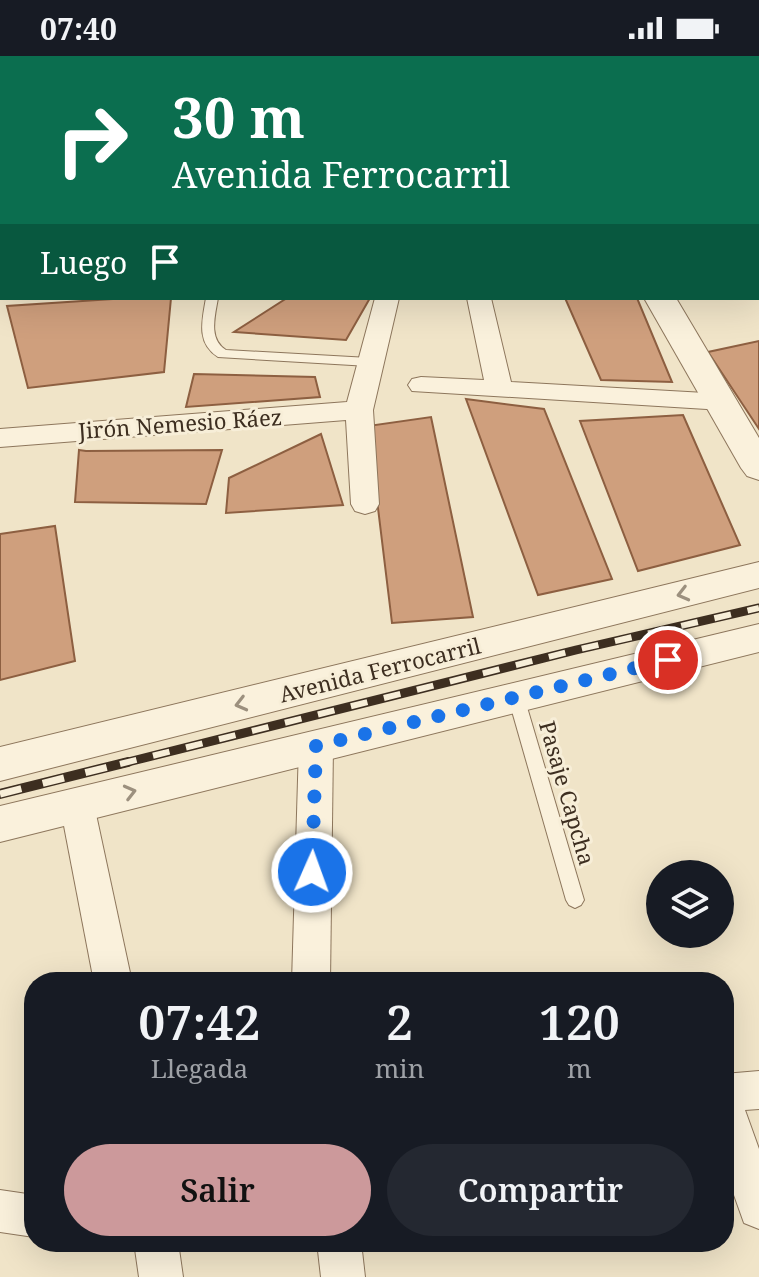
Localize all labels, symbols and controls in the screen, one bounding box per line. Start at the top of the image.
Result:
text: 07:40 [40,8,117,49]
text: 30 m [172,78,305,154]
icon: right [40,88,144,192]
text: Avenida Ferrocarril [172,150,510,199]
icon: arrive [143,240,187,284]
text: Luego [40,242,127,283]
street label: Jirón Nemesio Ráez [76,401,283,445]
one-way arrow [677,584,691,601]
pin [634,626,702,694]
street label: Avenida Ferrocarril [276,629,484,709]
icon: arrive [646,638,690,682]
one-way arrow [234,695,248,712]
street label: Pasaje Capcha [533,717,603,868]
one-way arrow [123,784,137,801]
position arrow [270,830,354,914]
map controls [646,860,734,948]
button: layers [646,860,734,948]
text: 07:42 [138,989,261,1054]
text: 2 [386,989,413,1054]
text: 120 [539,989,620,1054]
text: Llegada [151,1050,248,1086]
text: min [375,1050,424,1086]
text: m [567,1050,592,1086]
button: Salir [64,1144,371,1236]
button: Compartir [387,1144,694,1236]

